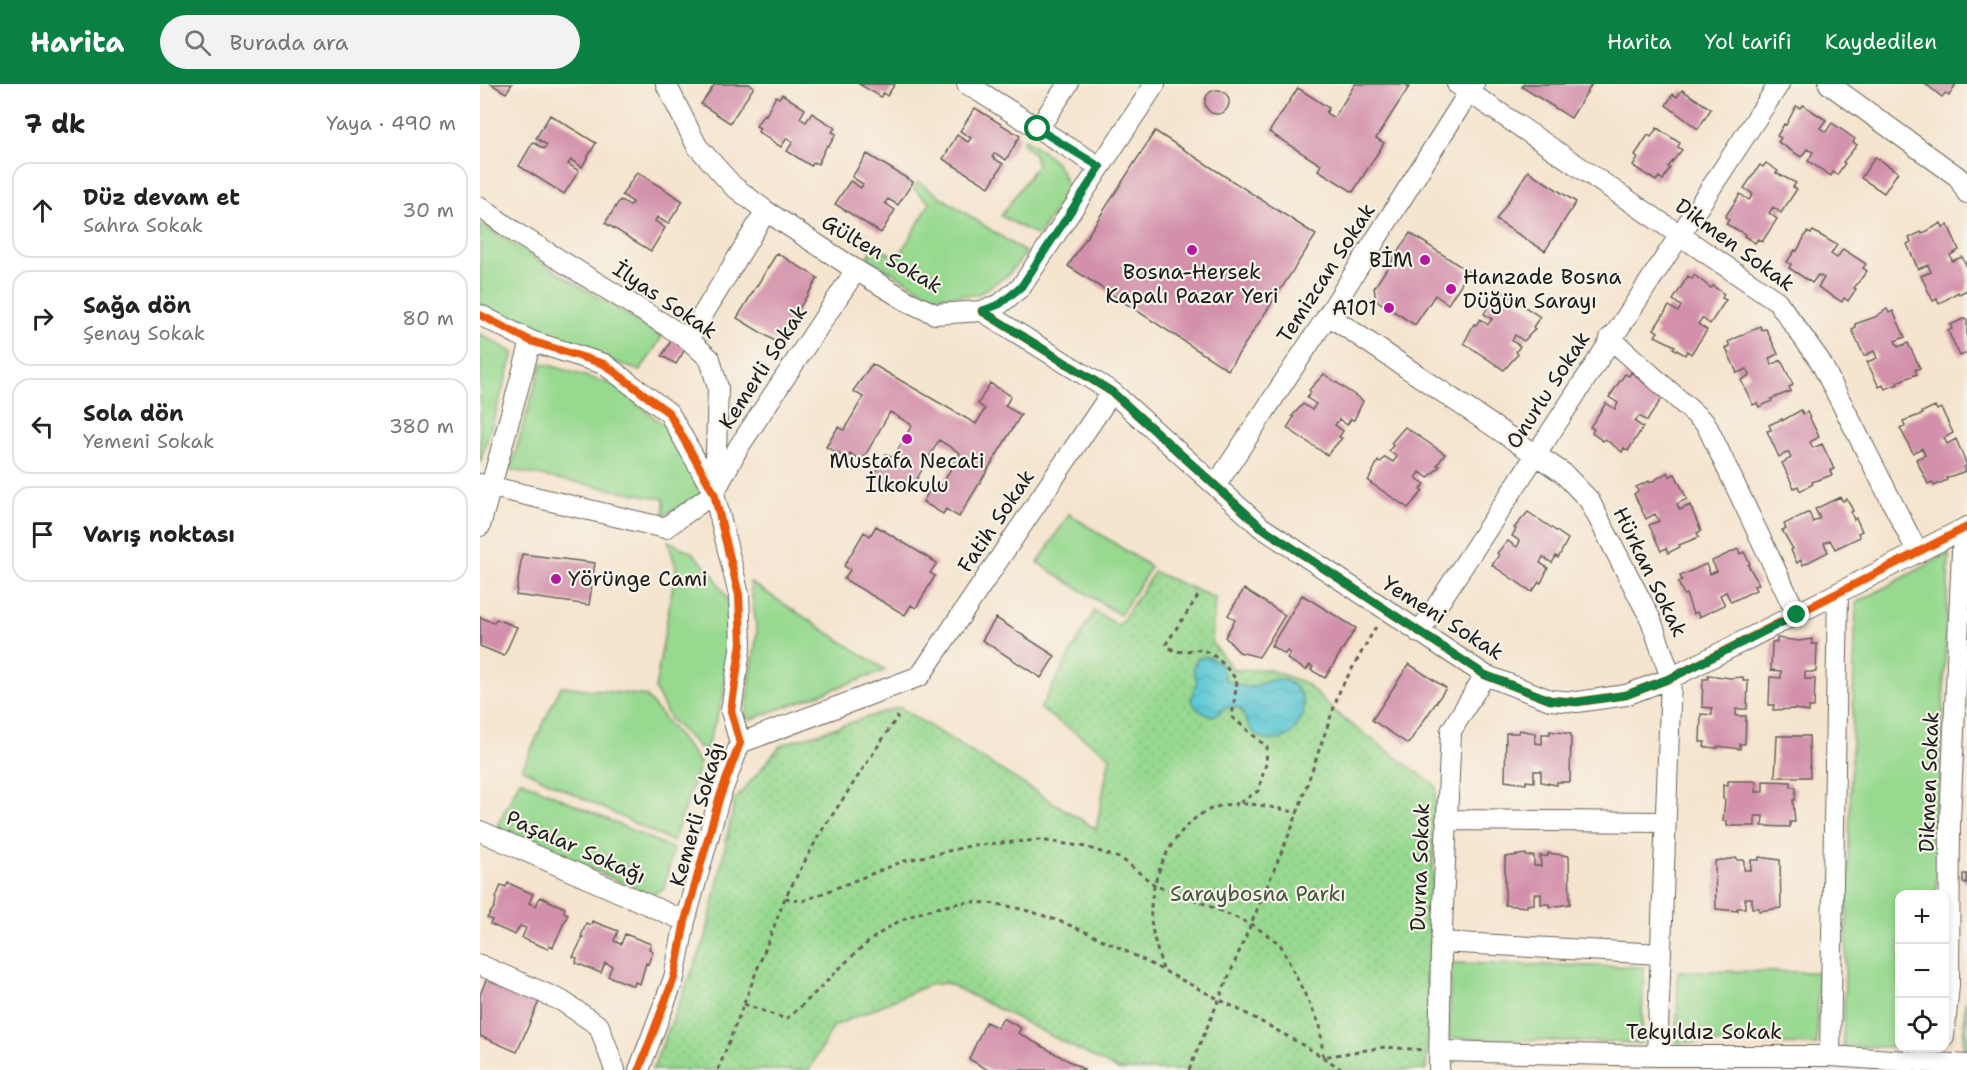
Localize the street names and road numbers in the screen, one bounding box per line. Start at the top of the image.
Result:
street label: Dikmen Sokak [1670,192,1800,298]
street label: Temizcan Sokak [1270,198,1382,348]
street label: Gülten Sokak [817,208,947,300]
street label: İlyas Sokak [607,255,723,345]
street label: Kemerli Sokak [712,299,814,435]
street label: Onurlu Sokak [1500,326,1596,454]
street label: Fatih Sokak [951,464,1041,578]
street label: Hürkan Sokak [1606,502,1694,642]
street label: Yemeni Sokak [1377,570,1509,666]
street label: Dikmen Sokak [1913,711,1945,853]
street label: Kemerli Sokağı [663,738,731,890]
street label: Durna Sokak [1404,802,1436,932]
street label: Paşalar Sokağı [502,804,650,890]
street label: Tekyıldız Sokak [1626,1018,1782,1046]

